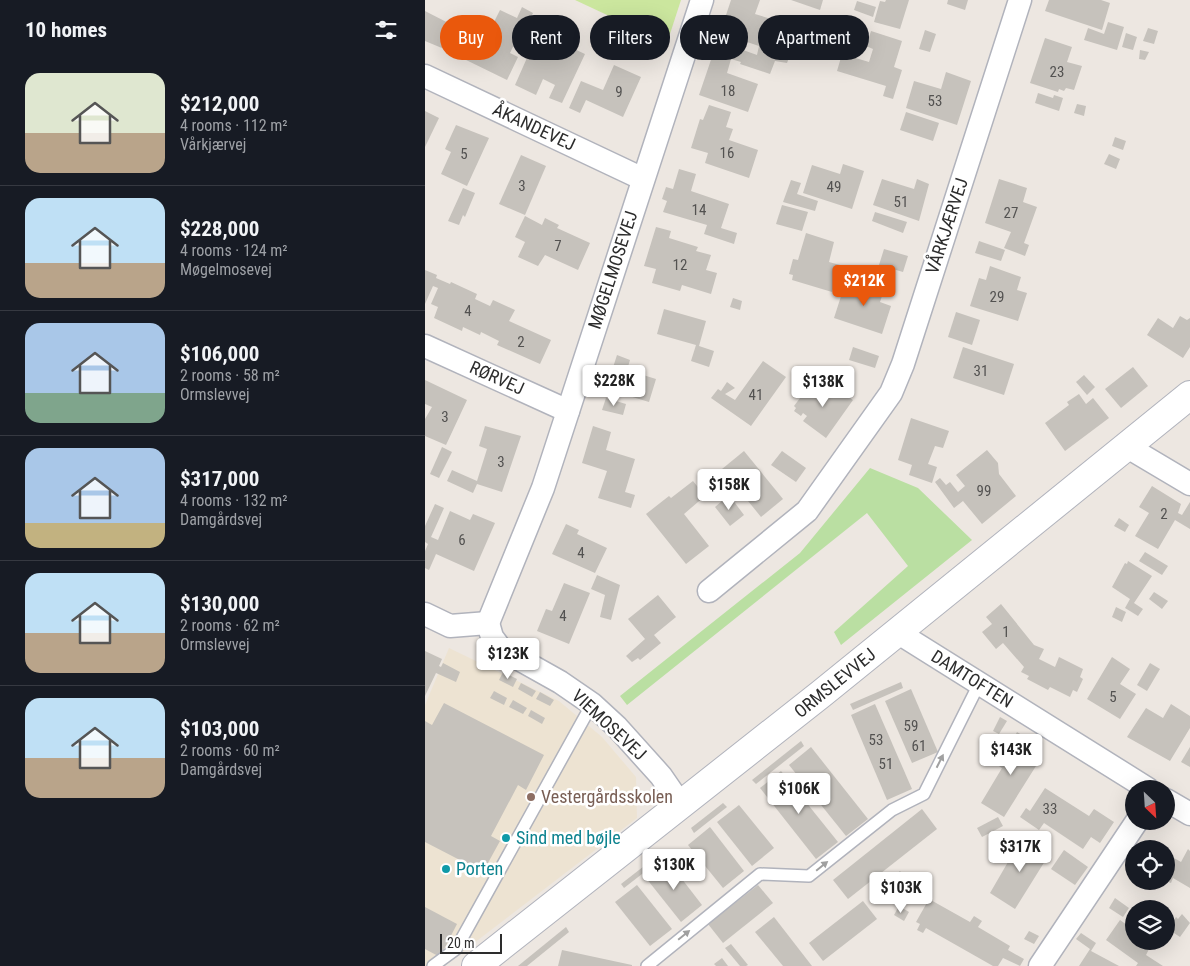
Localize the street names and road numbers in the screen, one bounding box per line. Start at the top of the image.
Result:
street label: ÅKANDEVEJ [490,97,579,155]
street label: VÅRKJÆRVEJ [920,175,972,276]
street label: MØGELMOSEVEJ [584,208,642,332]
street label: RØRVEJ [467,356,528,399]
street label: ORMSLEVVEJ [790,643,880,722]
street label: DAMTOFTEN [928,645,1017,712]
street label: VIEMOSEVEJ [568,685,651,764]

